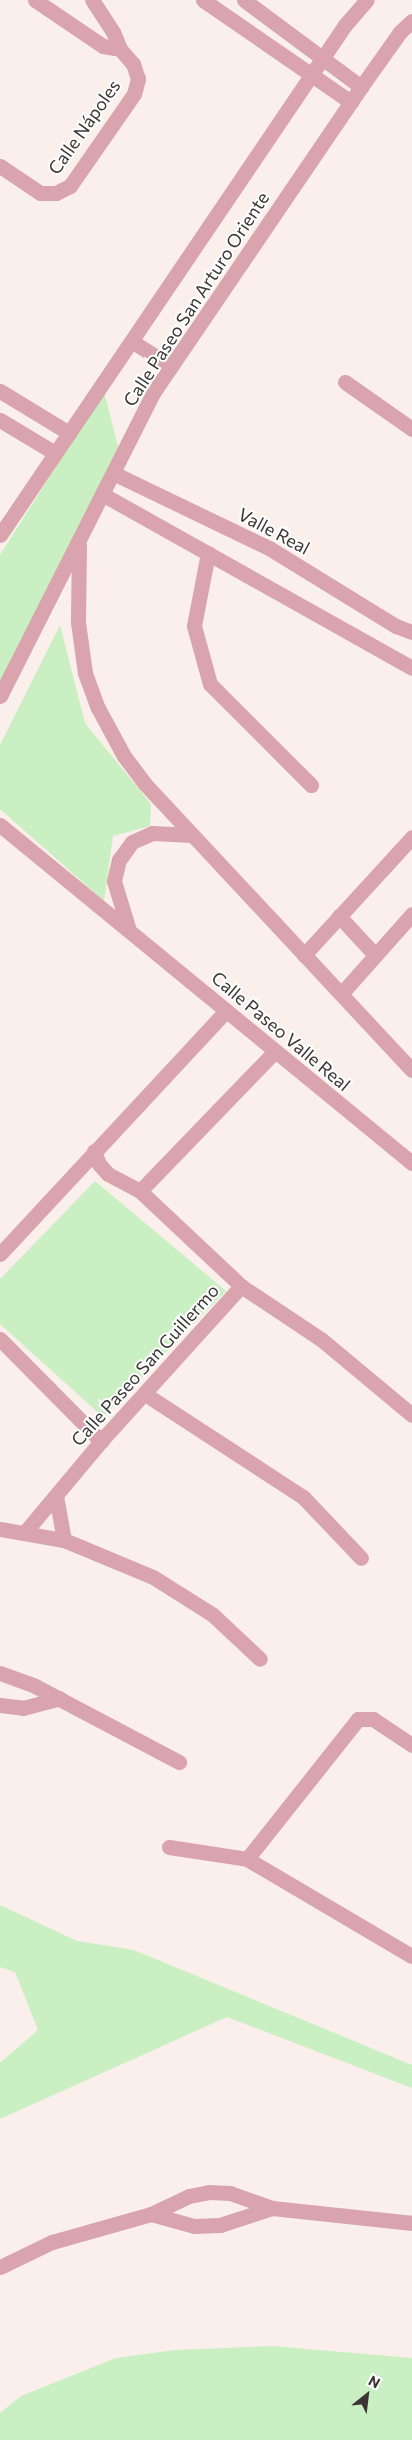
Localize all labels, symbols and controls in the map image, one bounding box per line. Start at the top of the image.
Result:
street label: Calle Nápoles [43,76,125,178]
street label: Calle Paseo San Arturo Oriente [118,188,274,410]
street label: Valle Real [235,503,313,559]
street label: Calle Paseo Valle Real [207,967,355,1095]
street label: Calle Paseo San Guillermo [67,1280,223,1450]
north arrow [342,2370,392,2420]
text: N [366,2371,383,2391]

